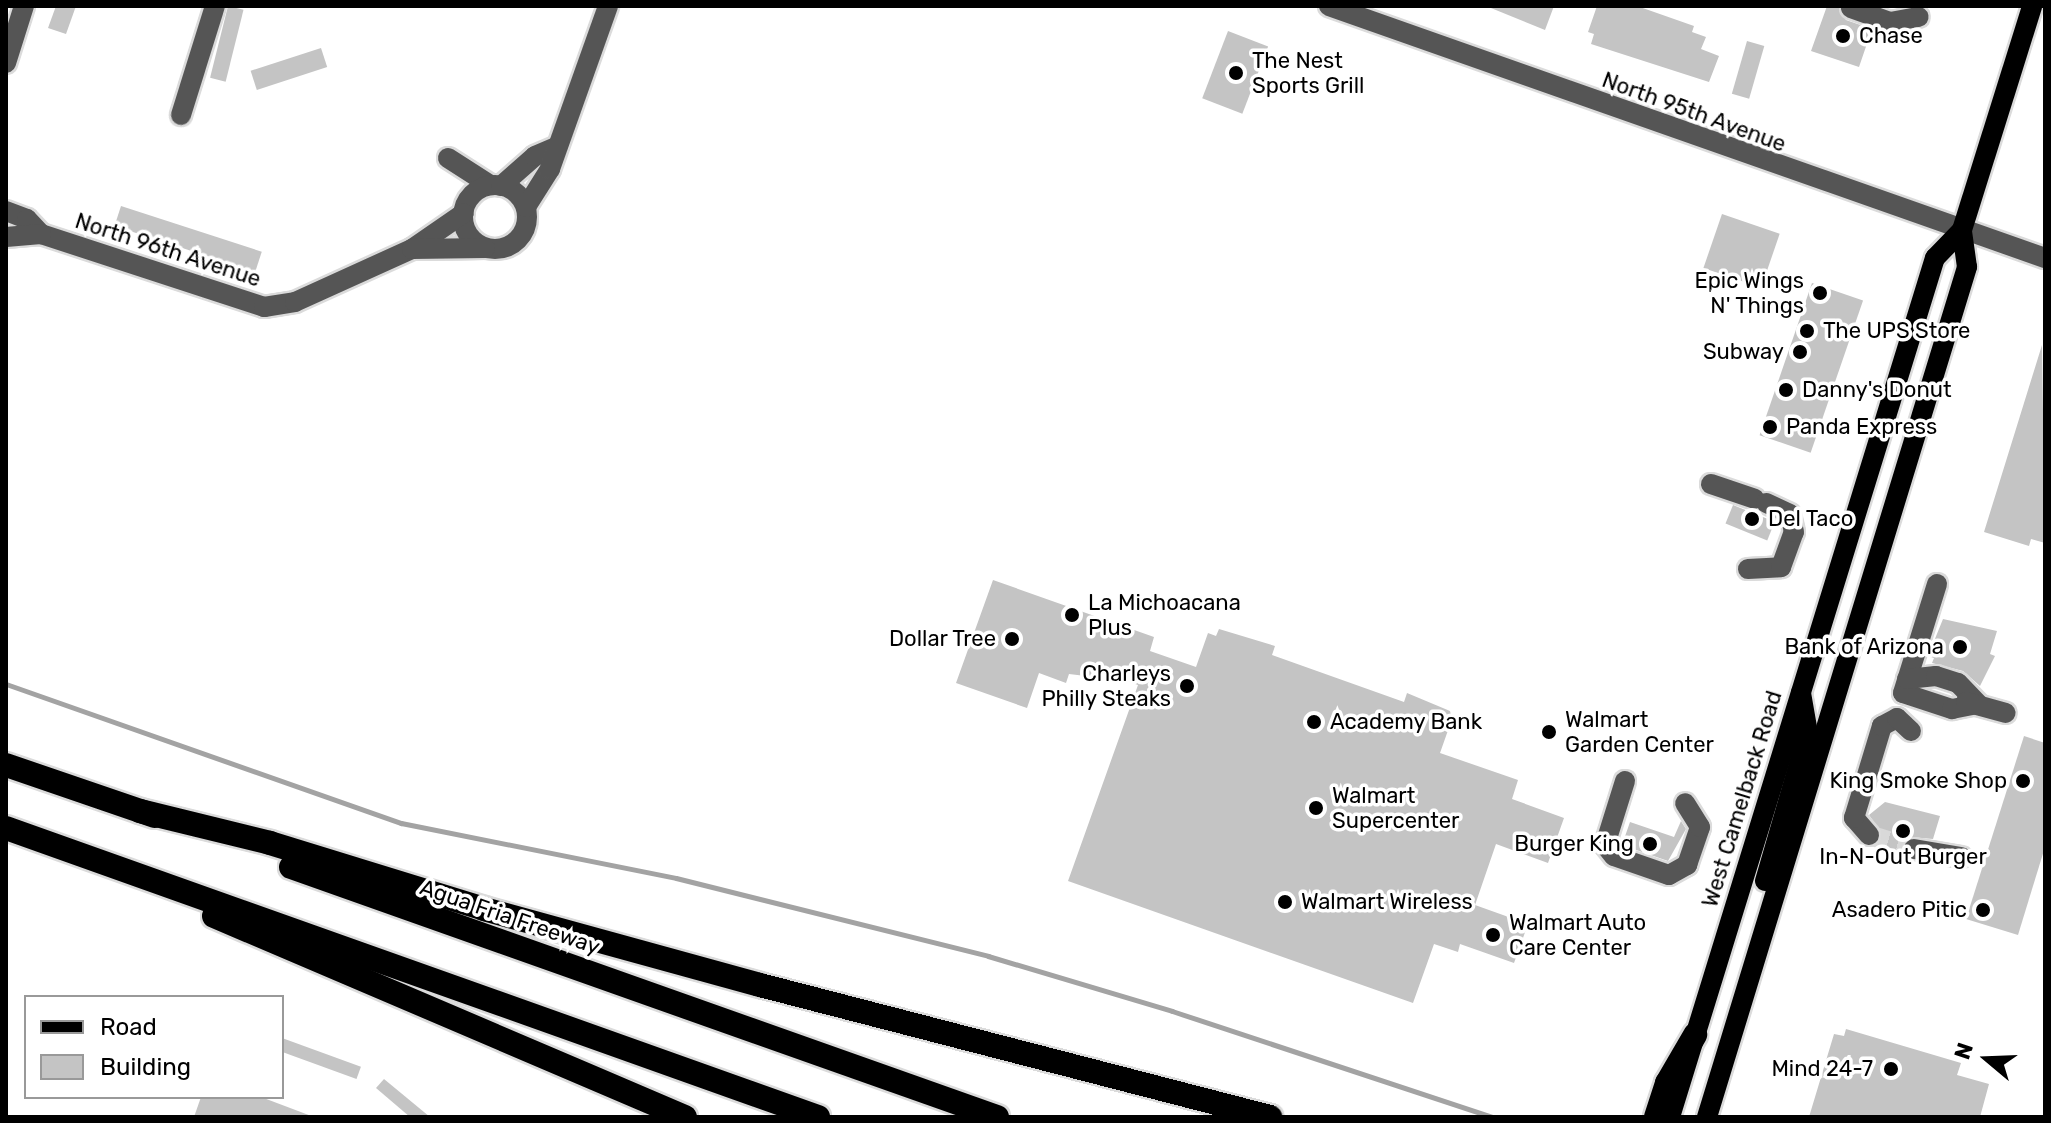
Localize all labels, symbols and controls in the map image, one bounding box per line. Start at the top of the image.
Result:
place label: Chase [1859,23,1923,49]
marker: Chase [1834,27,1852,45]
place label: The Nest Sports Grill [1252,47,1364,98]
marker: The Nest Sports Grill [1227,64,1245,82]
street label: North 95th Avenue [1598,66,1790,158]
street label: North 96th Avenue [72,207,264,293]
place label: Epic Wings N' Things [1694,267,1804,318]
marker: Epic Wings N' Things [1811,284,1829,302]
place label: The UPS Store [1823,318,1970,344]
marker: The UPS Store [1798,322,1816,340]
place label: Subway [1703,339,1784,365]
marker: Subway [1791,343,1809,361]
place label: Danny's Donut [1802,377,1952,403]
marker: Danny's Donut [1777,381,1795,399]
place label: Panda Express [1786,414,1937,440]
marker: Panda Express [1761,418,1779,436]
place label: Del Taco [1768,506,1854,532]
marker: Del Taco [1743,510,1761,528]
place label: La Michoacana Plus [1088,589,1241,640]
marker: La Michoacana Plus [1063,606,1081,624]
place label: Dollar Tree [888,626,996,652]
marker: Dollar Tree [1003,630,1021,648]
place label: Bank of Arizona [1783,634,1944,660]
marker: Bank of Arizona [1951,638,1969,656]
place label: Charleys Philly Steaks [1041,660,1171,712]
marker: Charleys Philly Steaks [1178,677,1196,695]
street label: West Camelback Road [1696,688,1788,910]
place label: Walmart Garden Center [1565,706,1714,758]
place label: Academy Bank [1330,709,1483,735]
marker: Academy Bank [1305,713,1323,731]
marker: Walmart Garden Center [1540,723,1558,741]
place label: King Smoke Shop [1829,768,2007,794]
marker: King Smoke Shop [2014,772,2032,790]
place label: Walmart Supercenter [1332,782,1459,834]
marker: Walmart Supercenter [1307,799,1325,817]
marker: In-N-Out Burger [1894,822,1912,840]
place label: Burger King [1514,831,1634,857]
marker: Burger King [1641,835,1659,853]
place label: In-N-Out Burger [1819,844,1987,870]
street label: Agua Fria Freeway [417,874,603,960]
place label: Walmart Wireless [1301,889,1473,915]
marker: Walmart Wireless [1276,893,1294,911]
place label: Asadero Pitic [1832,897,1967,923]
marker: Asadero Pitic [1974,901,1992,919]
place label: Walmart Auto Care Center [1509,909,1647,960]
marker: Walmart Auto Care Center [1484,926,1502,944]
legend [24,995,284,1099]
text: Road [100,1013,157,1041]
north arrow [1947,1019,2027,1099]
text: N [1948,1039,1979,1063]
text: Building [100,1053,191,1081]
place label: Mind 24-7 [1771,1056,1873,1082]
marker: Mind 24-7 [1880,1058,1902,1080]

